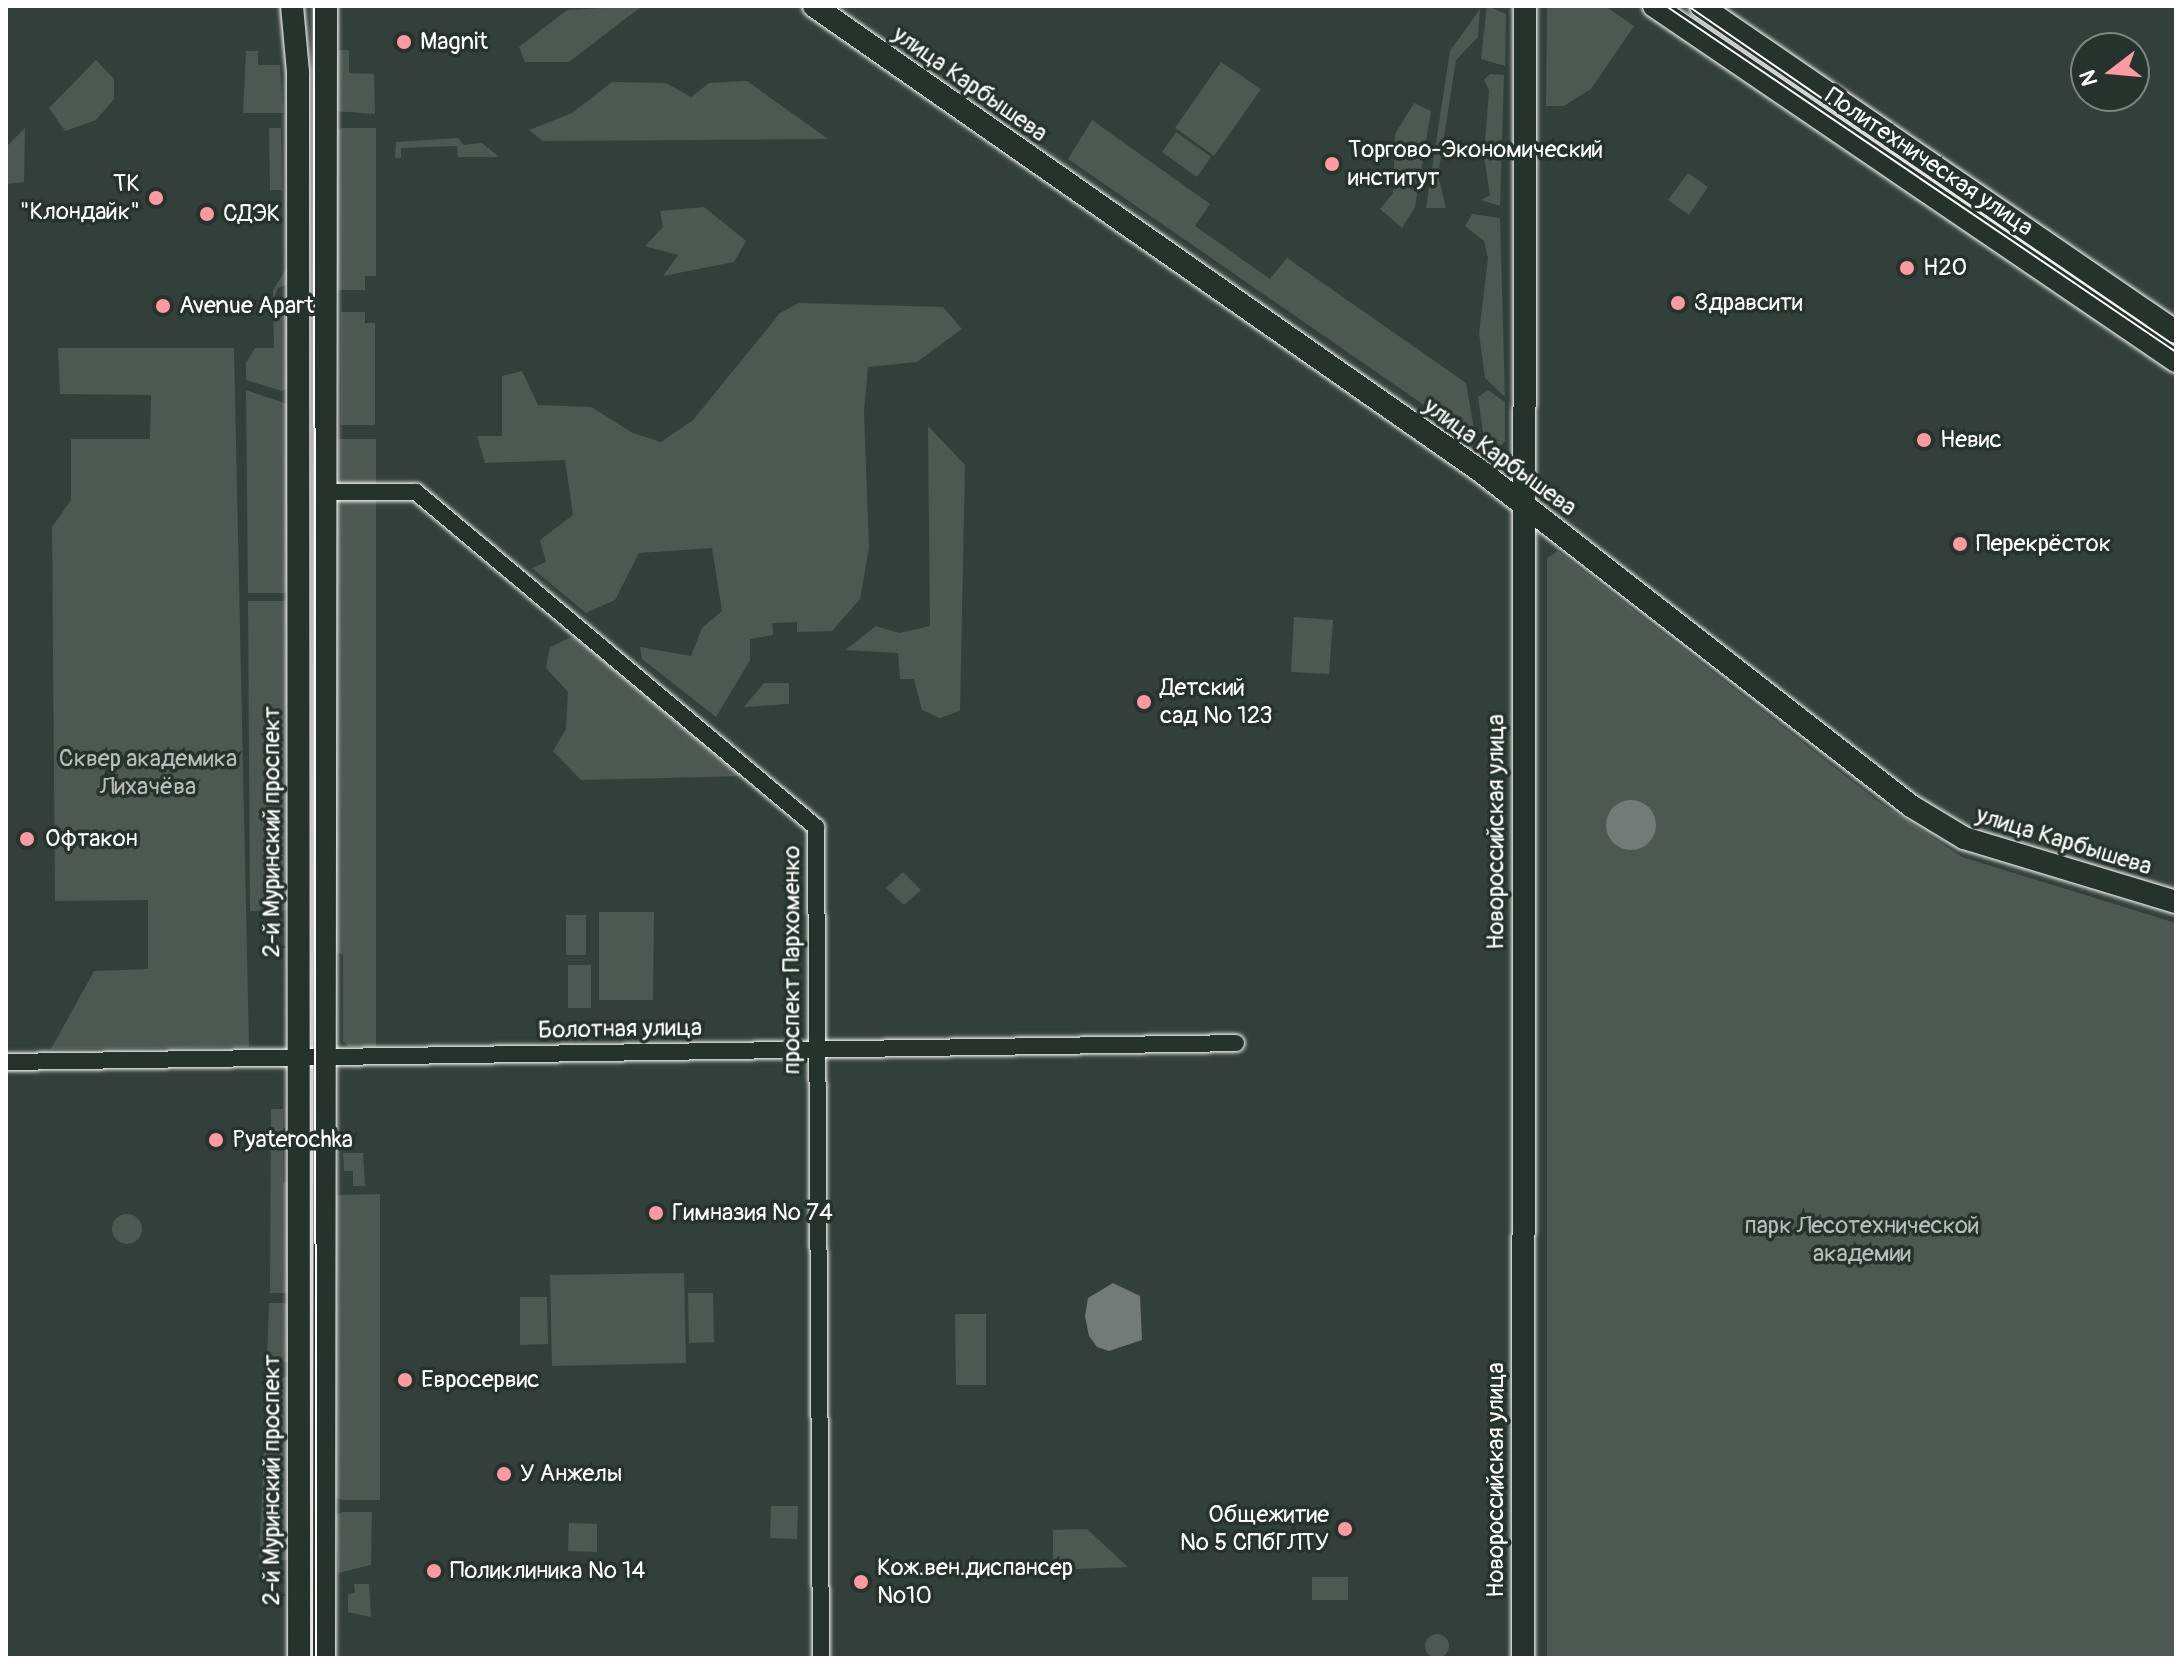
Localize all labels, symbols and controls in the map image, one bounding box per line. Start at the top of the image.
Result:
street label: улица Карбышева [887,20,1053,148]
place label: Magnit [420,28,488,56]
north arrow [2070,32,2150,112]
marker: Magnit [395,33,413,51]
text: N [2073,67,2104,89]
street label: Политехническая улица [1819,82,2039,242]
place label: Торгово-Экономический институт [1348,136,1603,192]
marker: Торгово-Экономический институт [1323,155,1341,173]
place label: ТК "Клондайк" [20,170,140,226]
marker: ТК "Клондайк" [147,189,165,207]
place label: СДЭК [223,200,280,228]
marker: СДЭК [198,205,216,223]
place label: H2O [1923,254,1967,282]
marker: H2O [1898,259,1916,277]
place label: Здравсити [1694,289,1803,317]
place label: Avenue Apart [179,292,314,320]
marker: Здравсити [1669,294,1687,312]
marker: Avenue Apart [154,297,172,315]
street label: улица Карбышева [1418,392,1582,522]
place label: Невис [1940,426,2002,454]
marker: Невис [1915,431,1933,449]
place label: Перекрёсток [1976,530,2111,558]
marker: Перекрёсток [1951,535,1969,553]
place label: Детский сад № 123 [1160,674,1273,730]
marker: Детский сад № 123 [1135,693,1153,711]
street label: 2-й Муринский проспект [258,707,286,957]
street label: Новороссийская улица [1482,714,1510,950]
park label: Сквер академика Лихачёва [59,745,237,801]
street label: улица Карбышева [1973,801,2155,881]
place label: Офтакон [45,825,138,853]
marker: Офтакон [16,828,38,850]
street label: проспект Пархоменко [778,846,806,1074]
street label: Болотная улица [538,1013,702,1045]
place label: Pyaterochka [232,1126,353,1154]
marker: Pyaterochka [207,1131,225,1149]
place label: Гимназия № 74 [672,1199,833,1227]
marker: Гимназия № 74 [647,1204,665,1222]
park label: парк Лесотехнической академии [1744,1212,1980,1268]
street label: 2-й Муринский проспект [258,1355,286,1605]
street label: Новороссийская улица [1482,1362,1510,1598]
place label: Евросервис [421,1366,540,1394]
marker: Евросервис [396,1371,414,1389]
place label: У Анжелы [520,1460,622,1488]
marker: У Анжелы [495,1465,513,1483]
place label: Общежитие № 5 СПбГЛТУ [1180,1501,1329,1557]
marker: Общежитие № 5 СПбГЛТУ [1336,1520,1354,1538]
place label: Кож.вен.диспансер №10 [877,1554,1073,1610]
place label: Поликлиника № 14 [450,1557,645,1585]
marker: Поликлиника № 14 [425,1562,443,1580]
marker: Кож.вен.диспансер №10 [852,1573,870,1591]

